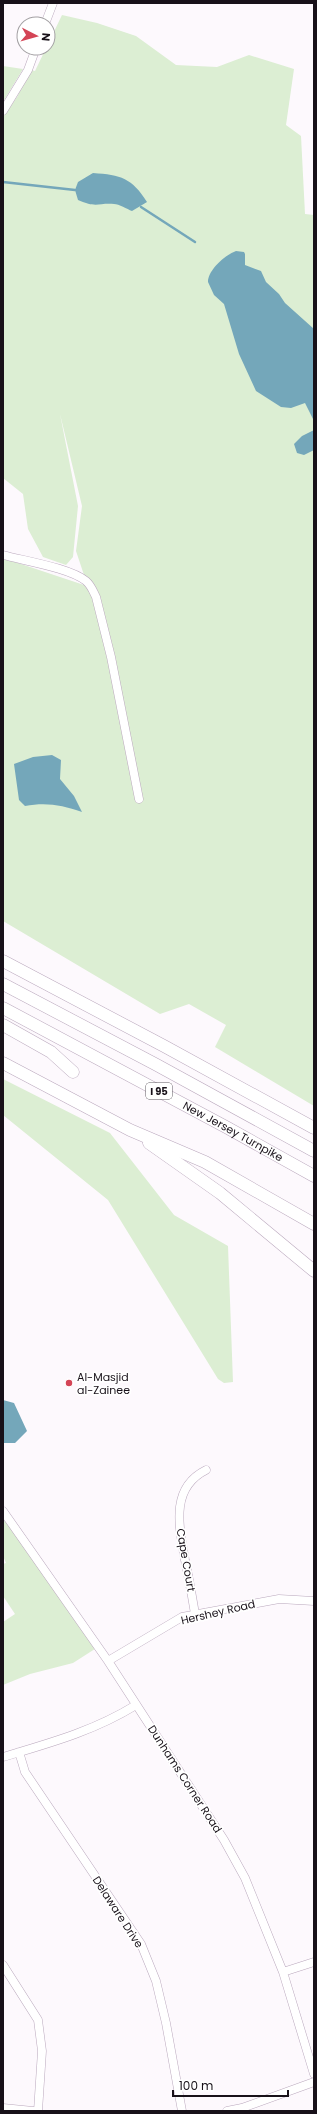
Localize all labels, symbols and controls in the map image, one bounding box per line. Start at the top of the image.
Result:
north arrow [16,16,56,56]
text: N [38,32,54,42]
road number: I 95 [146,1083,172,1099]
street label: New Jersey Turnpike [180,1097,286,1165]
place label: Al-Masjid al-Zainee [77,1369,130,1398]
marker: Al-Masjid al-Zainee [64,1378,74,1388]
street label: Cape Court [173,1527,199,1593]
street label: Hershey Road [179,1596,257,1628]
street label: Dunhams Corner Road [144,1722,226,1836]
street label: Delaware Drive [89,1873,147,1951]
scale bar [173,2072,288,2098]
text: 100 m [179,2077,213,2094]

